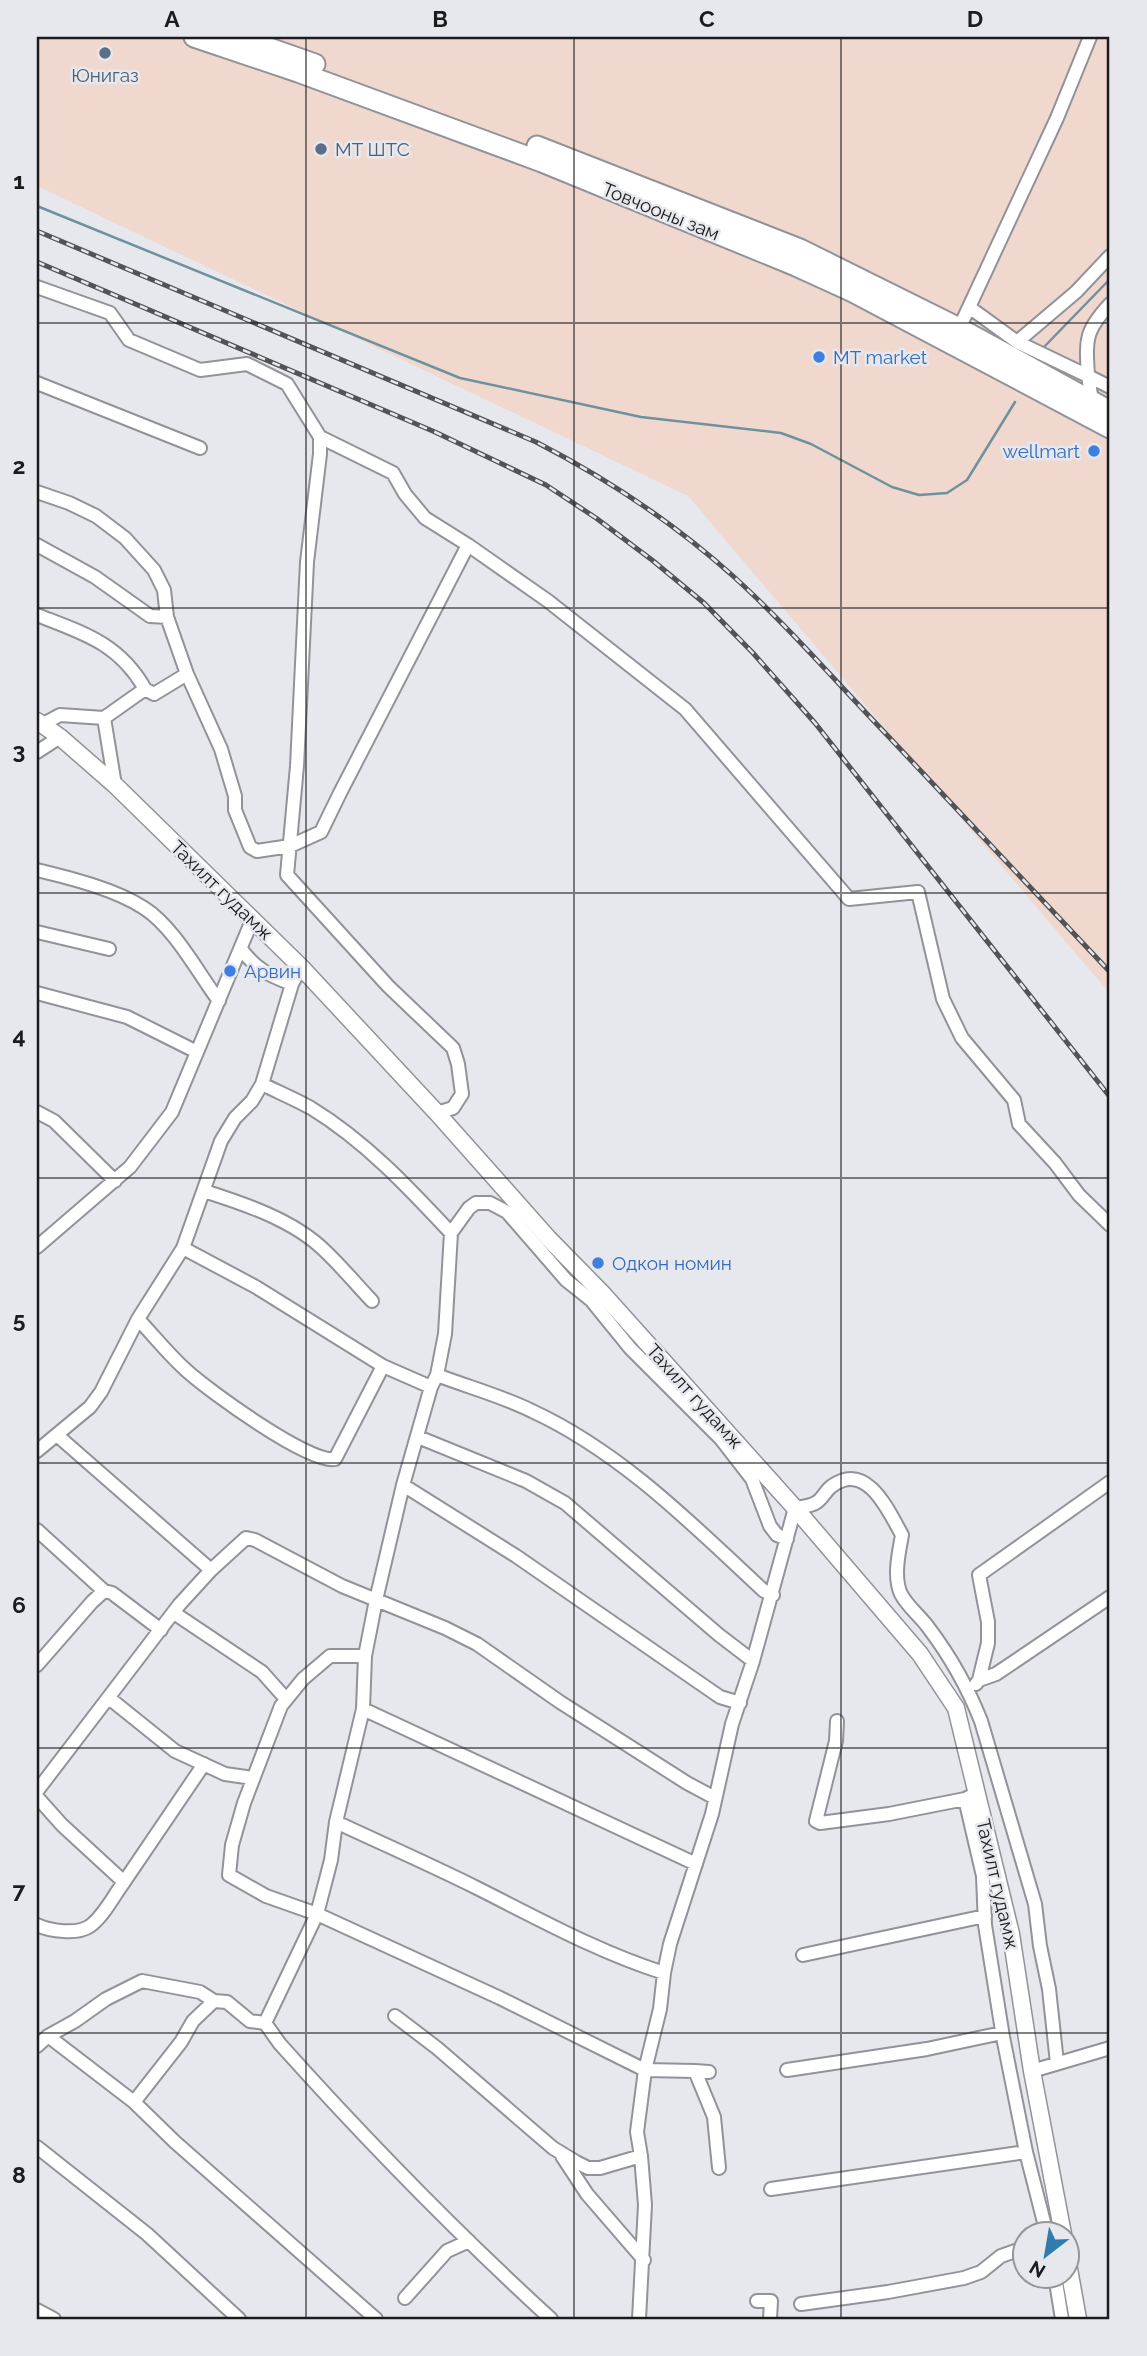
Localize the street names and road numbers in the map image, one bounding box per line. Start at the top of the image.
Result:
street label: Товчооны зам [599,177,723,245]
street label: Тахилт гудамж [166,836,278,944]
street label: Тахилт гудамж [642,1339,748,1453]
street label: Тахилт гудамж [972,1817,1024,1951]

